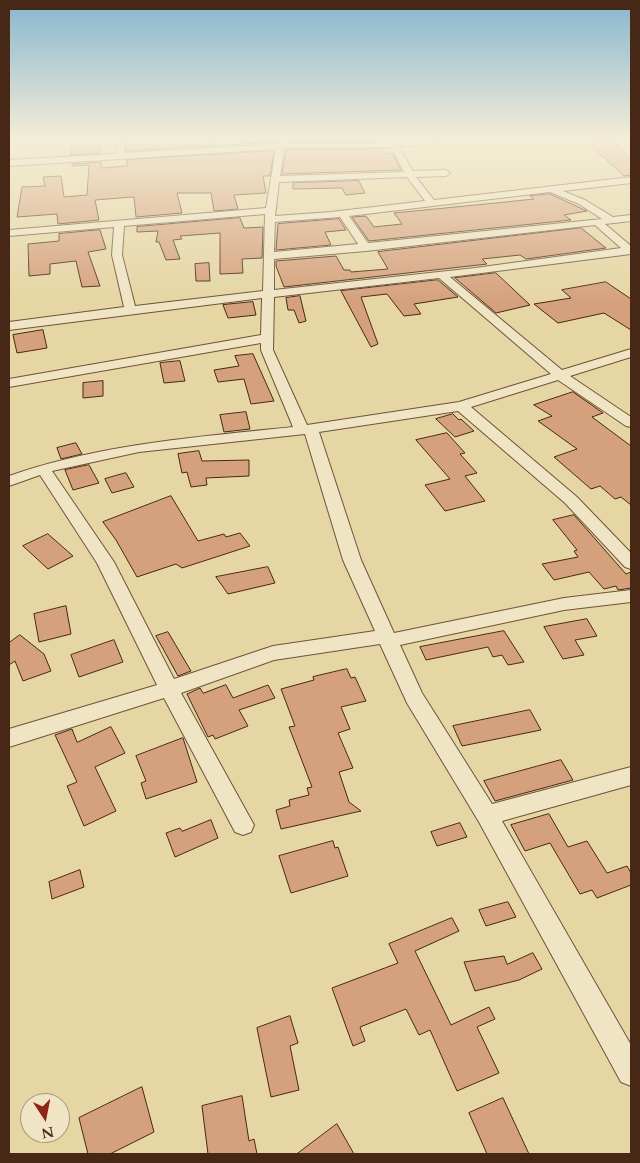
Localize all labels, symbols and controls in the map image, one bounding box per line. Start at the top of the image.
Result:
north arrow [20,1093,70,1143]
text: N [40,1122,56,1143]

